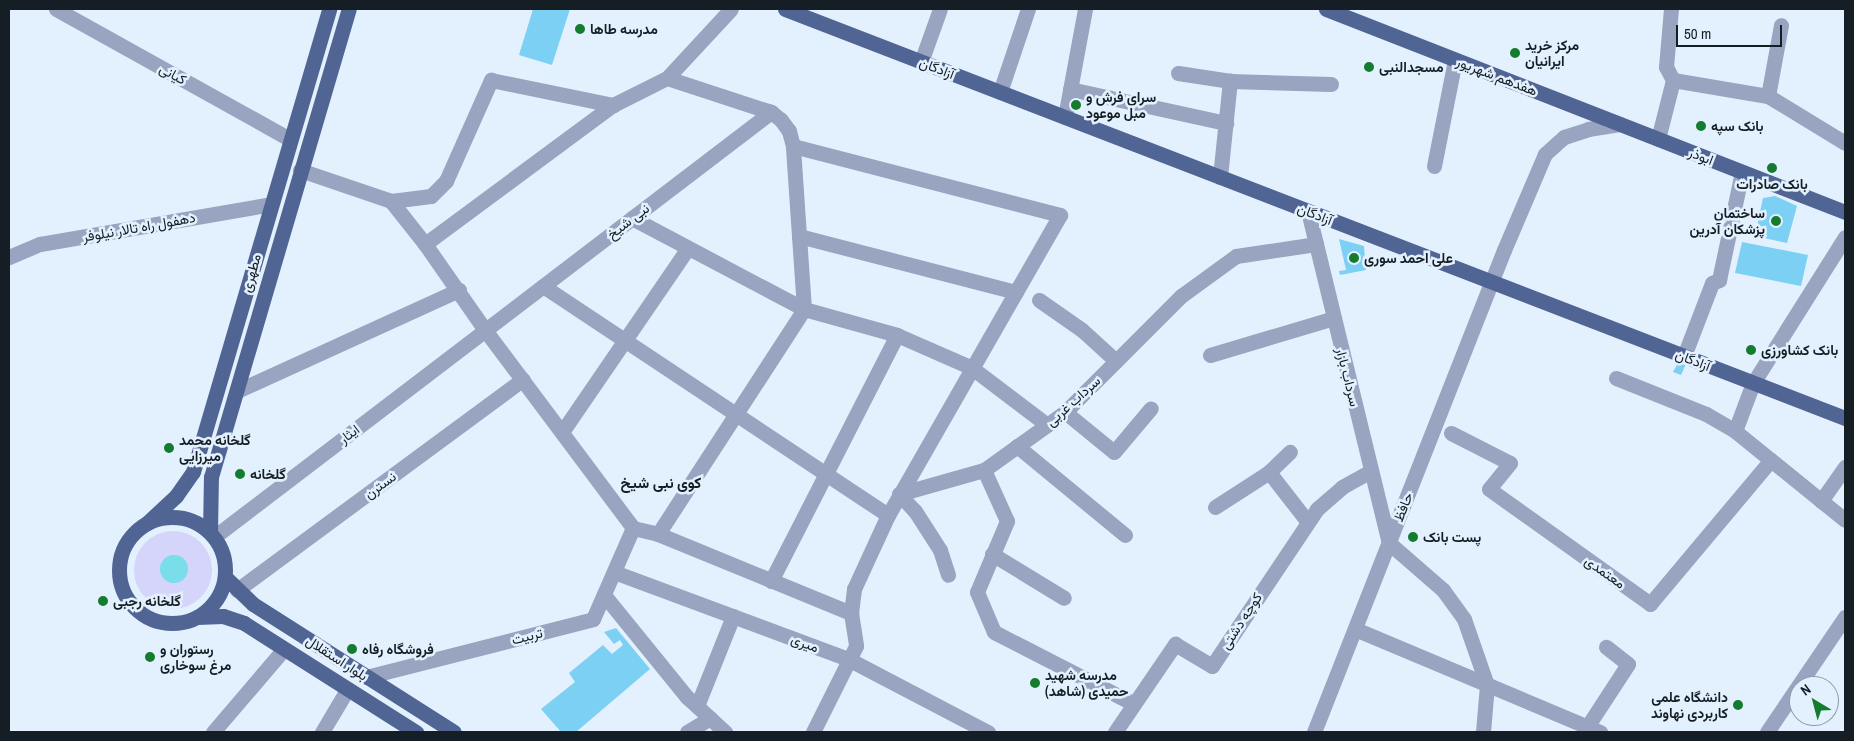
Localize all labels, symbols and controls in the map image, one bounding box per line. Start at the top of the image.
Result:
scale bar [1679,15,1785,47]
place label: مدرسه طاها [590,21,658,37]
marker: مدرسه طاها [574,23,586,35]
text: 50 m [1684,23,1711,44]
place label: مرکز خرید ایرانیان [1525,37,1579,70]
marker: مرکز خرید ایرانیان [1509,47,1521,59]
street label: هفدهم شهریور [1454,53,1540,99]
street label: آزادگان [917,54,957,82]
place label: مسجدالنبی [1379,59,1443,75]
street label: کیانی [157,60,189,88]
marker: مسجدالنبی [1363,61,1375,73]
place label: سرای فرش و مبل موعود [1086,89,1156,121]
marker: سرای فرش و مبل موعود [1070,99,1082,111]
place label: بانک سپه [1711,118,1763,134]
marker: بانک سپه [1695,120,1707,132]
street label: ابوذر [1686,144,1716,168]
marker: بانک صادرات [1766,162,1778,174]
place label: بانک صادرات [1736,176,1808,192]
street label: نبی شیخ [603,200,653,242]
street label: آزادگان [1295,200,1335,228]
place label: ساختمان پزشکان آدرین [1690,205,1765,238]
street label: دهفول راه تالار نیلوفر [81,209,197,245]
marker: ساختمان پزشکان آدرین [1769,214,1783,228]
place label: علی احمد سوری [1364,250,1453,266]
street label: مطهری [238,252,264,294]
marker: علی احمد سوری [1348,252,1360,264]
place label: بانک کشاورزی [1761,342,1838,358]
marker: بانک کشاورزی [1745,344,1757,356]
street label: سرداب بازار [1333,346,1363,408]
street label: آزادگان [1673,346,1713,374]
street label: سرداب غربی [1042,372,1104,430]
street label: ایثار [335,421,363,447]
place label: گلخانه محمد میرزایی [179,432,251,464]
marker: گلخانه محمد میرزایی [163,442,175,454]
place label: گلخانه [250,466,286,482]
marker: گلخانه [234,468,246,480]
street label: نسترن [361,468,399,502]
district label: کوی نبی شیخ [621,474,701,492]
street label: حافظ [1390,490,1416,524]
place label: پست بانک [1423,529,1481,545]
marker: پست بانک [1407,531,1419,543]
street label: معتمدی [1581,552,1629,592]
street label: کوچه دشتی [1216,590,1266,652]
place label: گلخانه رجبی [113,593,181,609]
marker: گلخانه رجبی [97,595,109,607]
street label: تربیت [510,624,544,648]
street label: میری [789,630,821,656]
street label: بلوار استقلال [303,632,371,684]
place label: رستوران و مرغ سوخاری [160,641,231,674]
place label: فروشگاه رفاه [362,641,434,657]
marker: فروشگاه رفاه [346,643,358,655]
marker: رستوران و مرغ سوخاری [144,651,156,663]
place label: مدرسه شهید حمیدی (شاهد) [1045,667,1129,700]
north arrow [1789,676,1839,726]
marker: مدرسه شهید حمیدی (شاهد) [1029,677,1041,689]
text: N [1797,680,1814,700]
place label: دانشگاه علمی کاربردی نهاوند [1651,689,1728,722]
marker: دانشگاه علمی کاربردی نهاوند [1732,699,1744,711]

